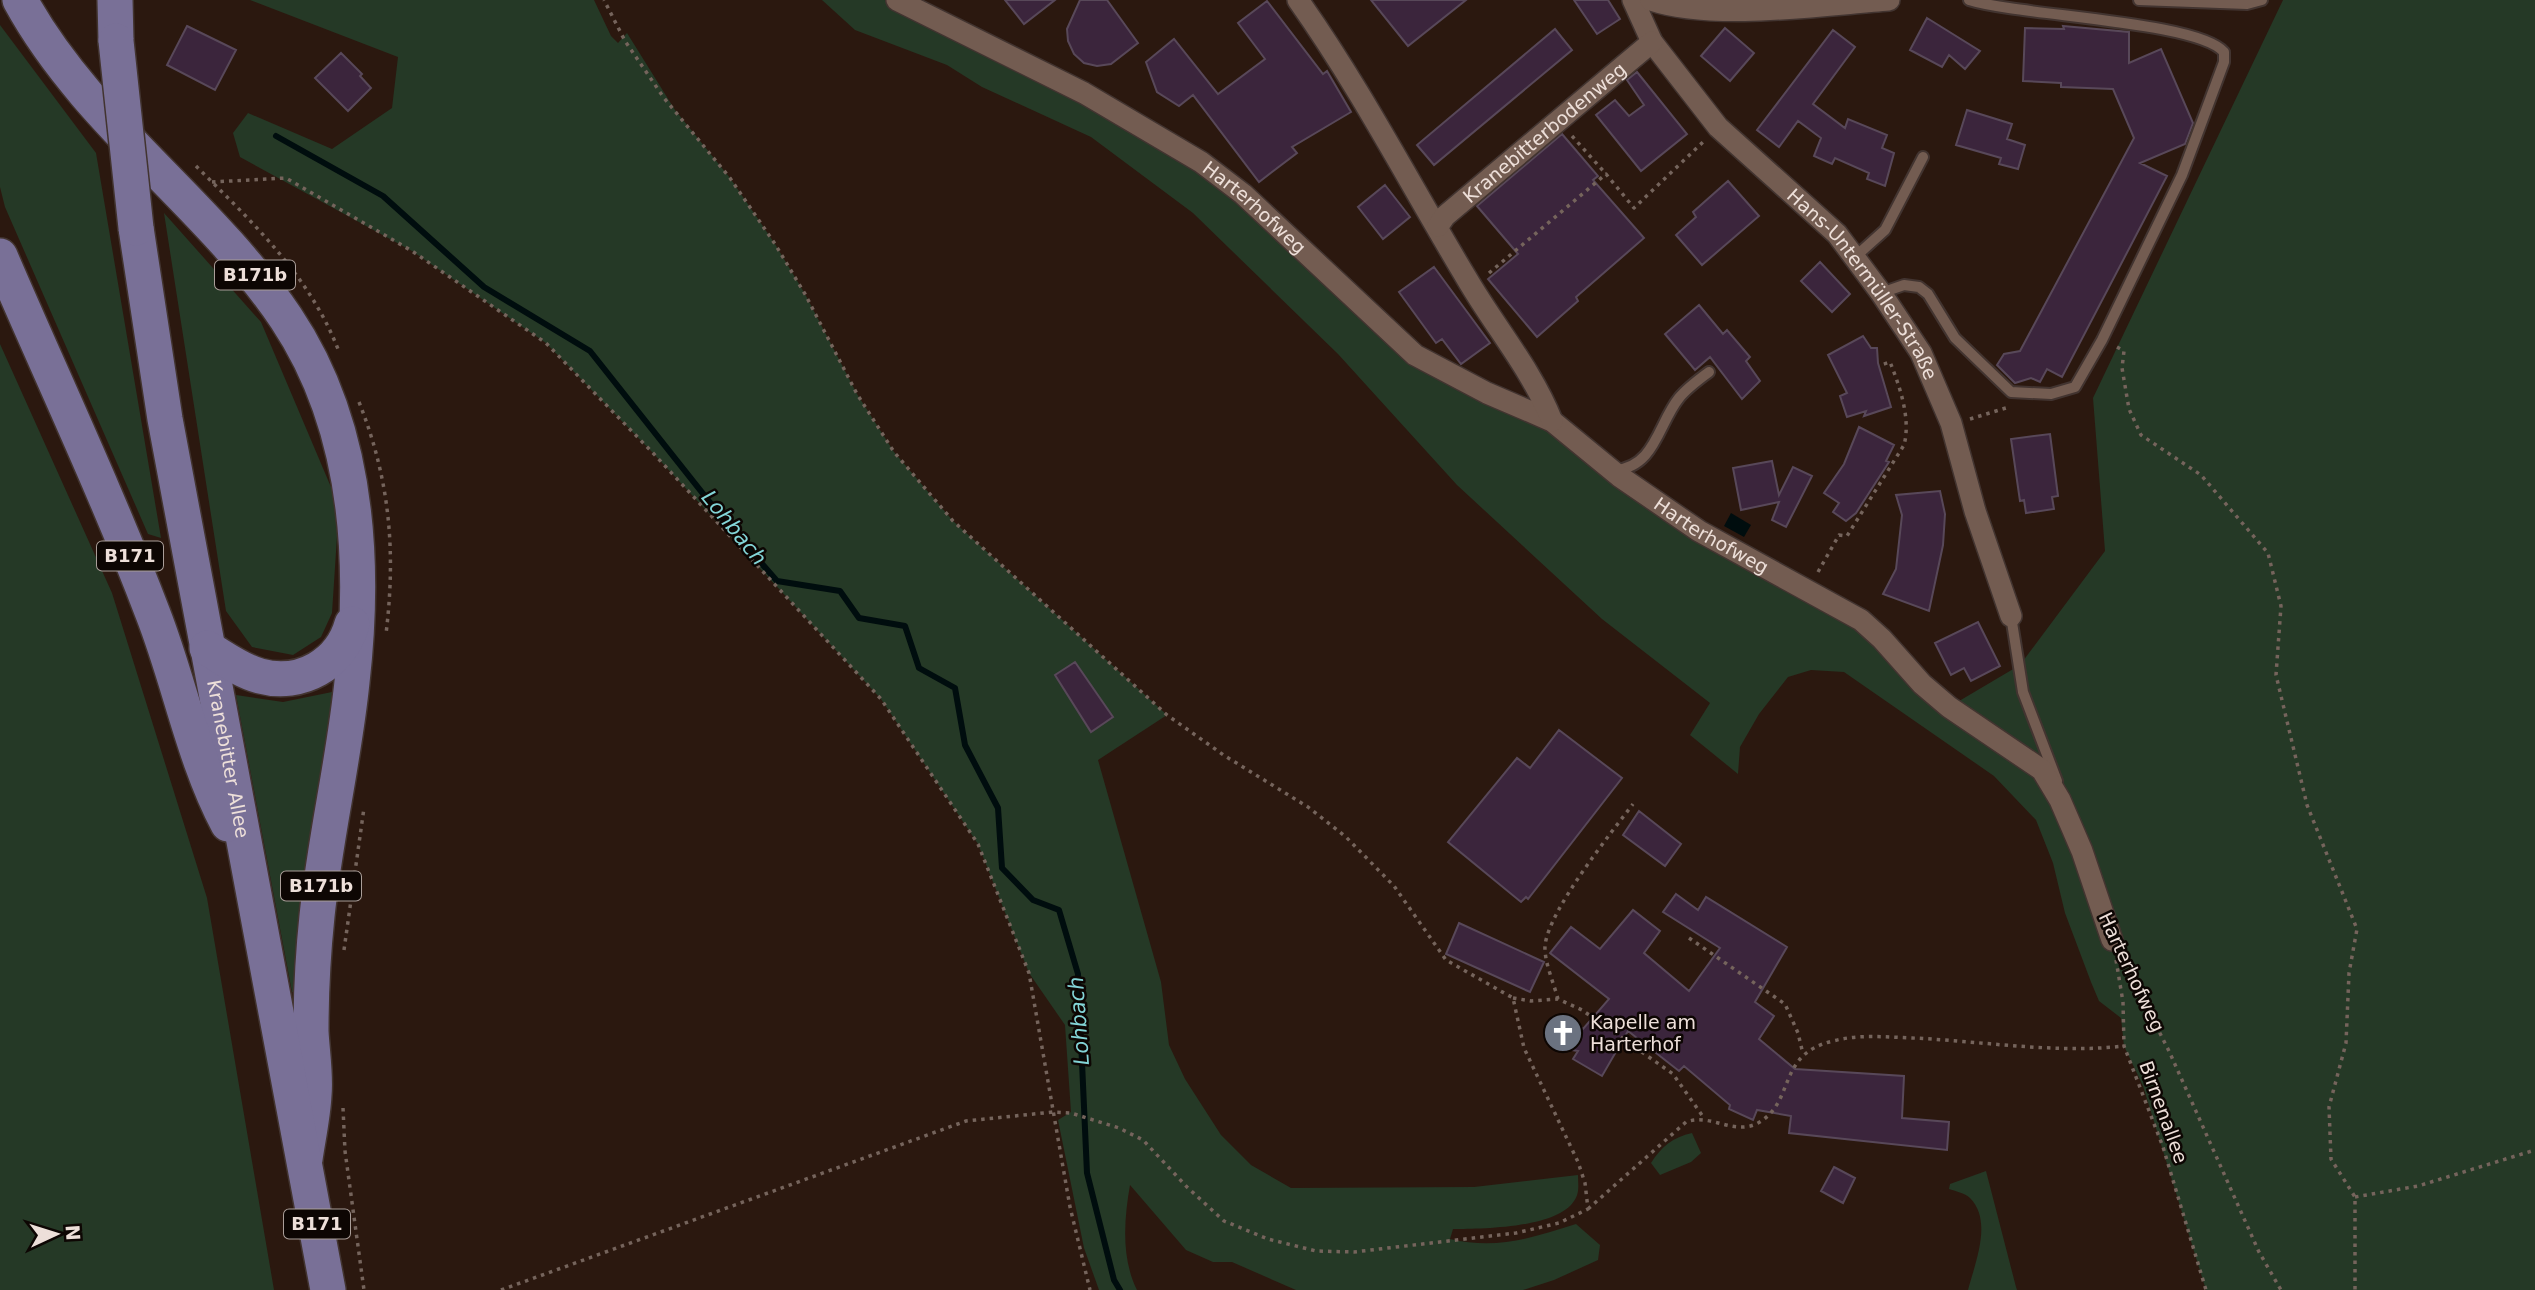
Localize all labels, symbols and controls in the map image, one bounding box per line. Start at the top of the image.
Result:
street label: Kranebitterbodenweg [1458,58,1630,207]
street label: Harterhofweg [1199,157,1311,258]
street label: Hans-Untermüller-Straße [1783,184,1942,383]
road number: B171b [215,260,295,290]
water label: Lohbach [697,486,771,570]
street label: Harterhofweg [1650,493,1773,578]
road number: B171 [97,542,163,570]
street label: Kranebitter Allee [203,678,254,840]
road number: B171b [281,872,361,900]
street label: Harterhofweg [2095,909,2169,1035]
water label: Lohbach [1064,976,1094,1066]
place label: Kapelle am Harterhof [1590,1011,1696,1055]
church icon: Kapelle am Harterhof [1542,1012,1584,1054]
street label: Birnenallee [2135,1058,2193,1166]
north arrow [21,1199,91,1269]
road number: B171 [284,1210,350,1238]
text: N [61,1224,84,1242]

